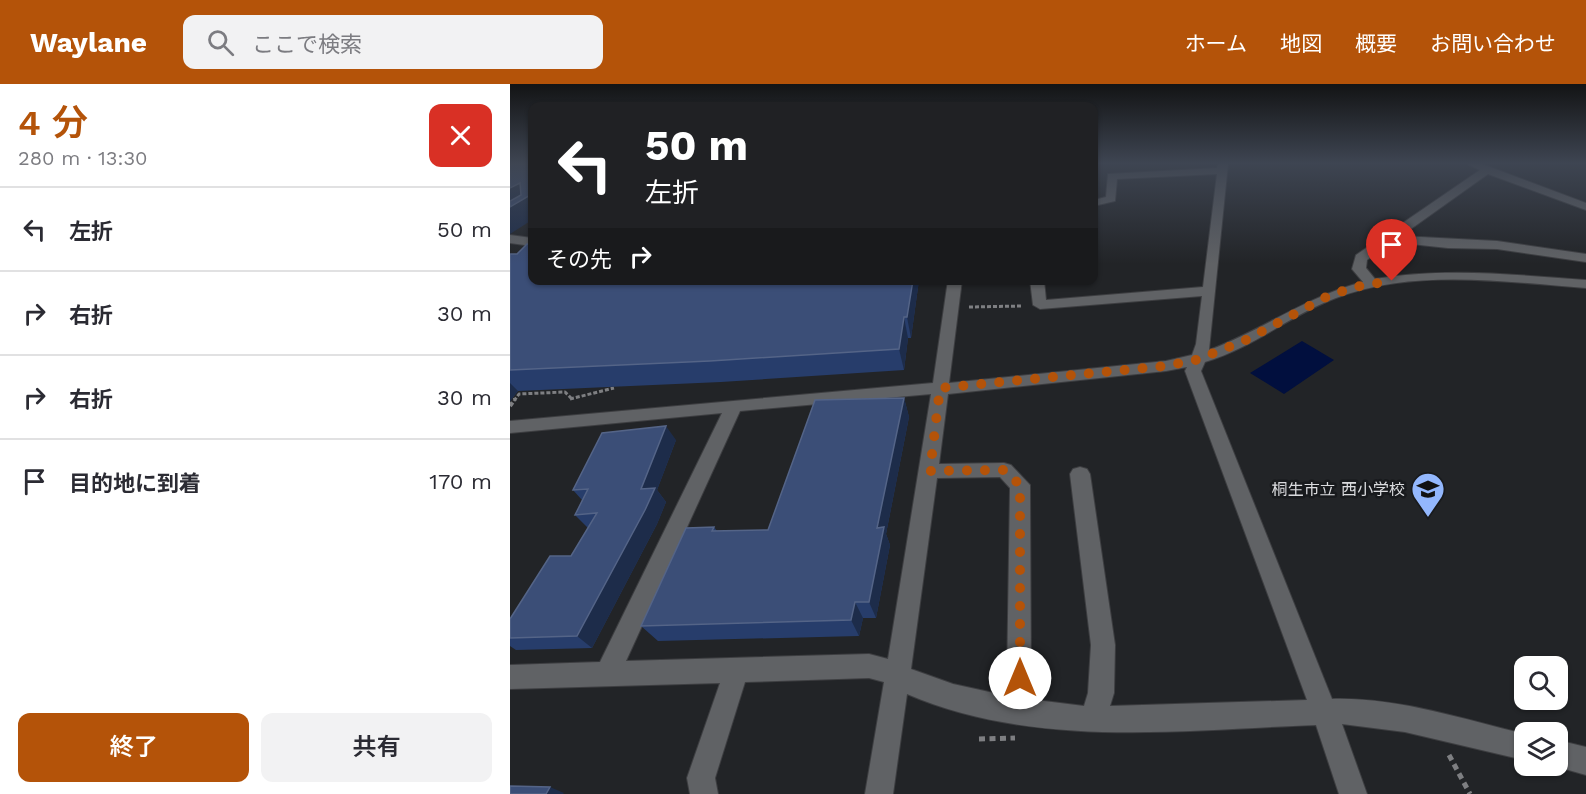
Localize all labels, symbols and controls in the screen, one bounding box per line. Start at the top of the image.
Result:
search box [183,15,603,69]
text: Waylane [30,26,147,59]
icon: search [204,26,237,59]
text: ホーム [1185,31,1247,56]
text: 地図 [1280,31,1322,56]
text: 概要 [1355,31,1397,56]
text: お問い合わせ [1430,31,1556,56]
text: ここで検索 [252,32,362,57]
text: 4 分 [18,102,88,144]
button: close [429,104,492,167]
text: 50 m [645,121,748,170]
icon: left [546,126,624,204]
text: 280 m · 13:30 [18,146,148,170]
text: 左折 [645,177,699,209]
icon: left [18,213,51,246]
text: 50 m [437,217,492,242]
text: 左折 [69,219,113,244]
pin [1366,219,1417,281]
icon: arrive [1375,228,1408,261]
icon: right [624,240,657,273]
text: その先 [546,247,612,272]
icon: right [18,297,51,330]
text: 30 m [437,301,492,326]
text: 右折 [69,303,113,328]
icon: right [18,381,51,414]
text: 30 m [437,385,492,410]
text: 右折 [69,387,113,412]
icon: arrive [18,465,51,498]
text: 170 m [429,469,492,494]
text: 目的地に到着 [69,471,201,496]
school or university icon: 桐生市立 西小学校 [1410,471,1446,518]
place label: 桐生市立 西小学校 [1272,480,1405,499]
position arrow [988,646,1052,710]
map controls [1514,656,1568,776]
button: search [1514,656,1568,710]
button: 終了 [18,713,249,782]
button: 共有 [261,713,492,782]
button: layers [1514,722,1568,776]

